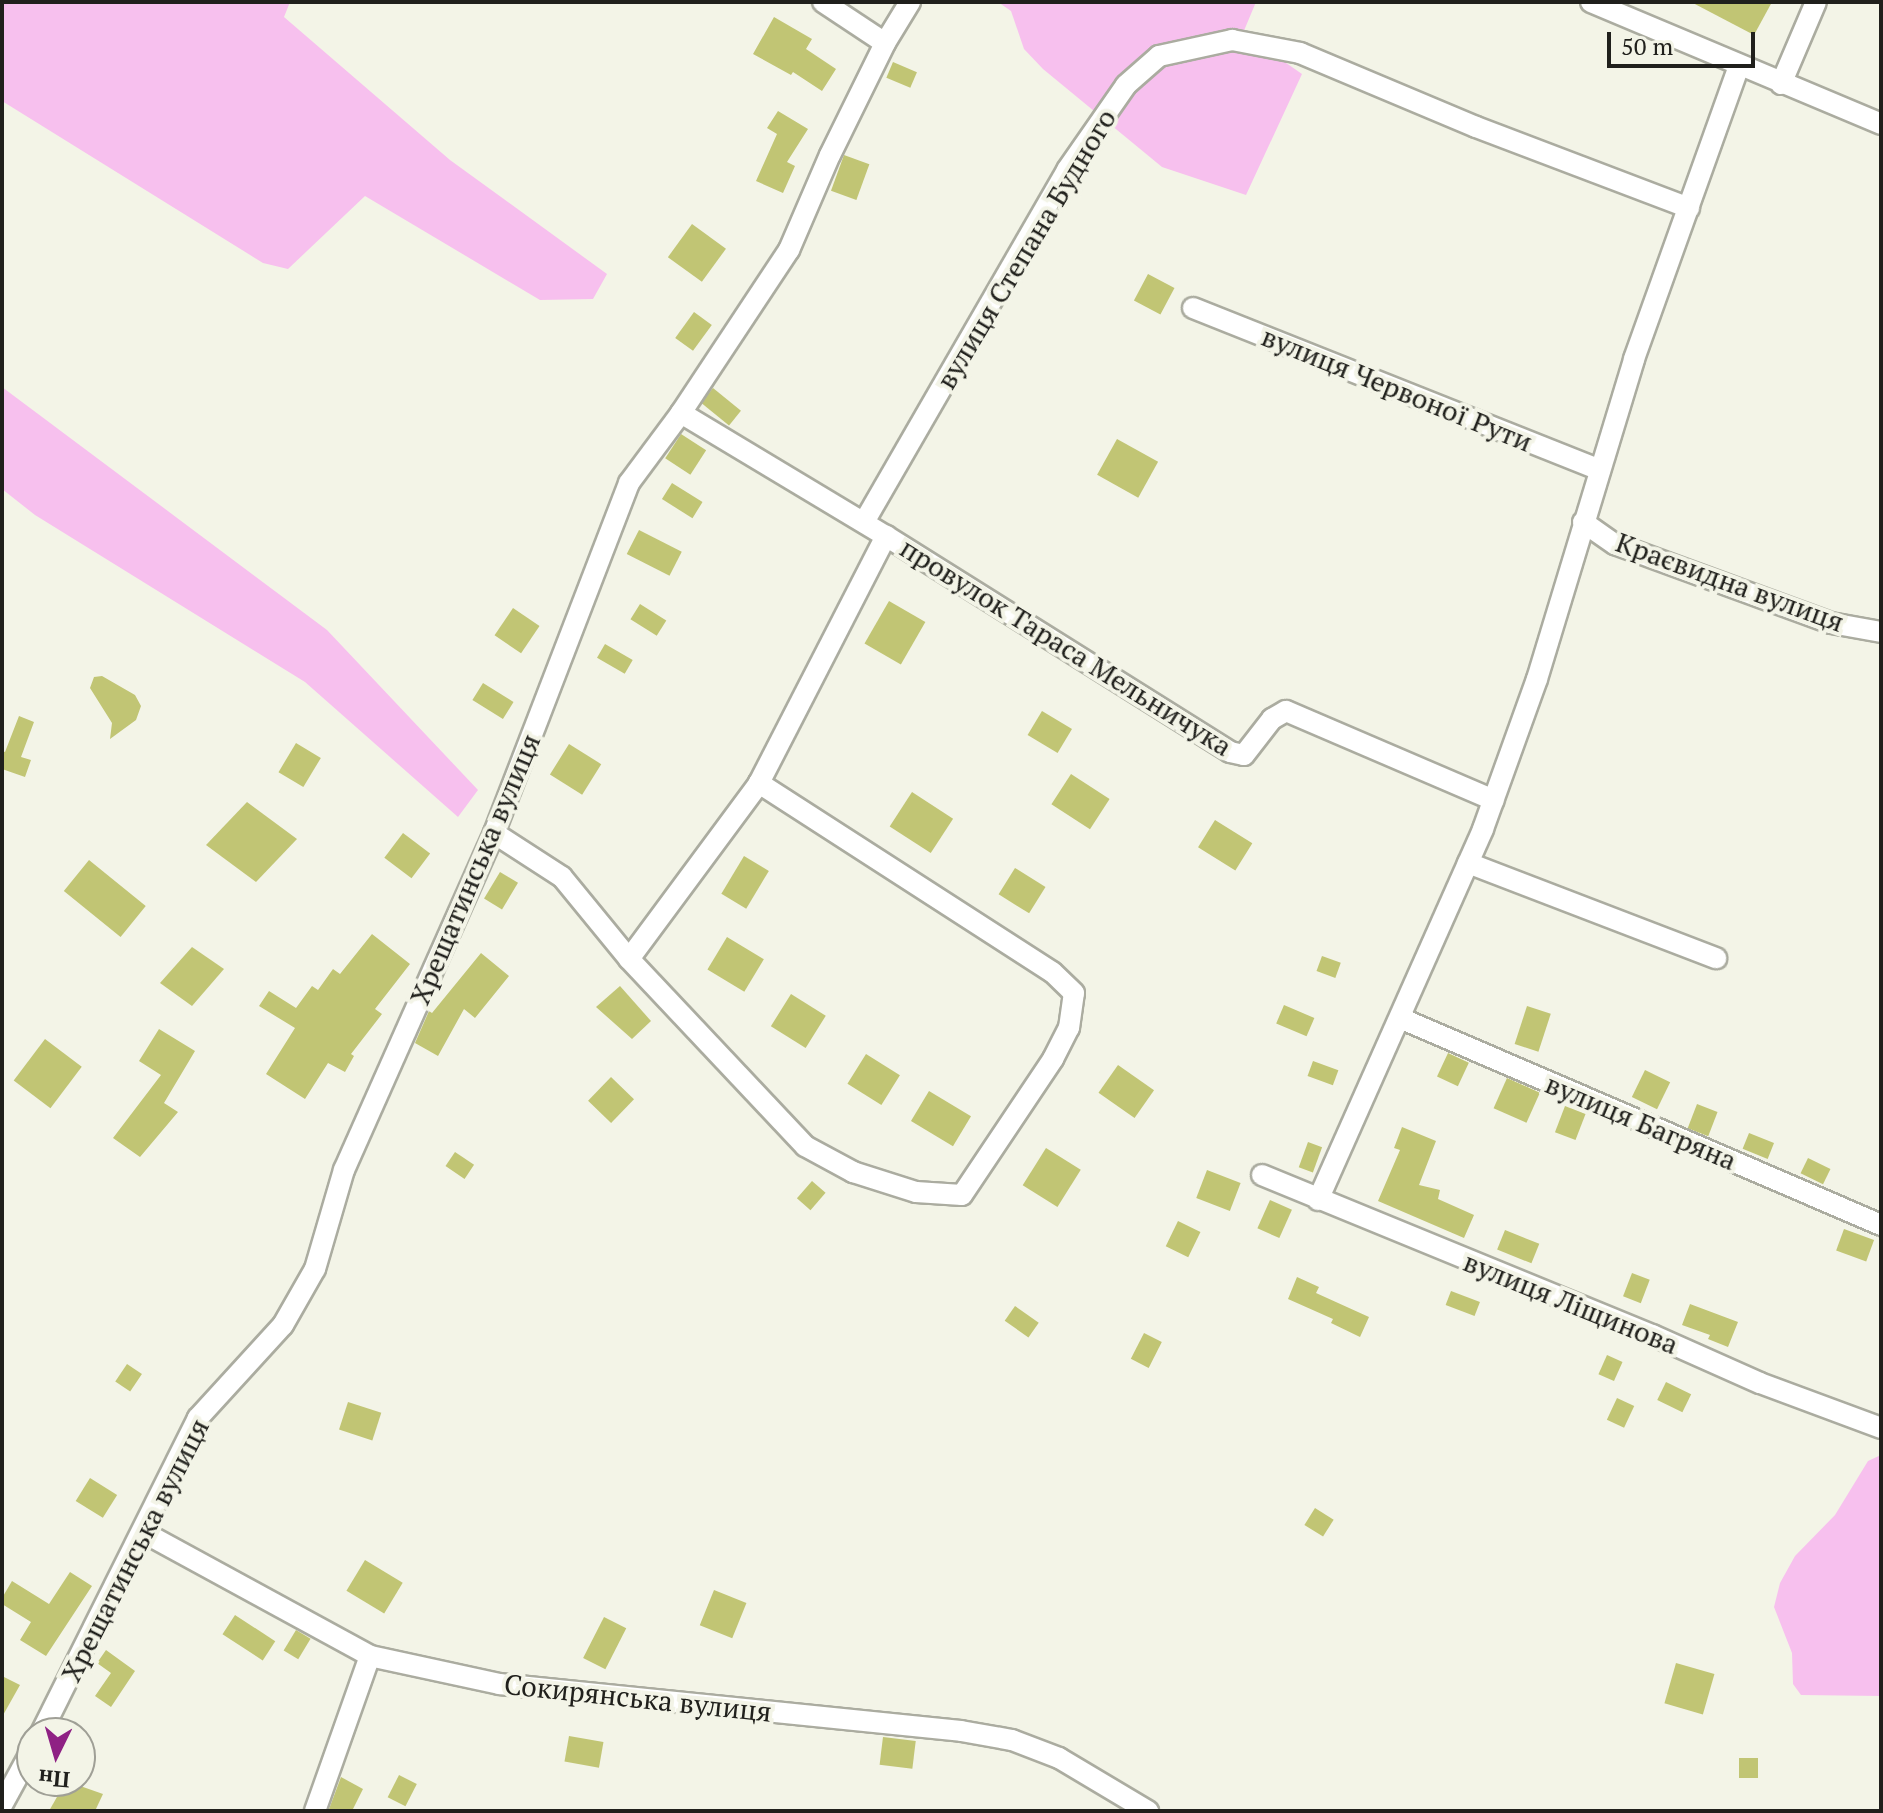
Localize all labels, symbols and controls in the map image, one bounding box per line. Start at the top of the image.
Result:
scale bar [1611,16,1759,66]
text: 50 m [1621,30,1673,62]
street label: вулиця Степана Будного [929,103,1123,395]
street label: вулиця Червоної Рути [1257,319,1537,459]
street label: Краєвидна вулиця [1611,525,1849,639]
street label: провулок Тараса Мельничука [894,531,1238,763]
street label: Хрещатинська вулиця [403,729,547,1009]
street label: вулиця Багряна [1540,1067,1742,1177]
street label: вулиця Ліщинова [1459,1245,1683,1361]
street label: Хрещатинська вулиця [54,1413,216,1687]
street label: Сокирянська вулиця [503,1667,773,1729]
north arrow [16,1717,96,1797]
text: Пн [37,1764,71,1795]

